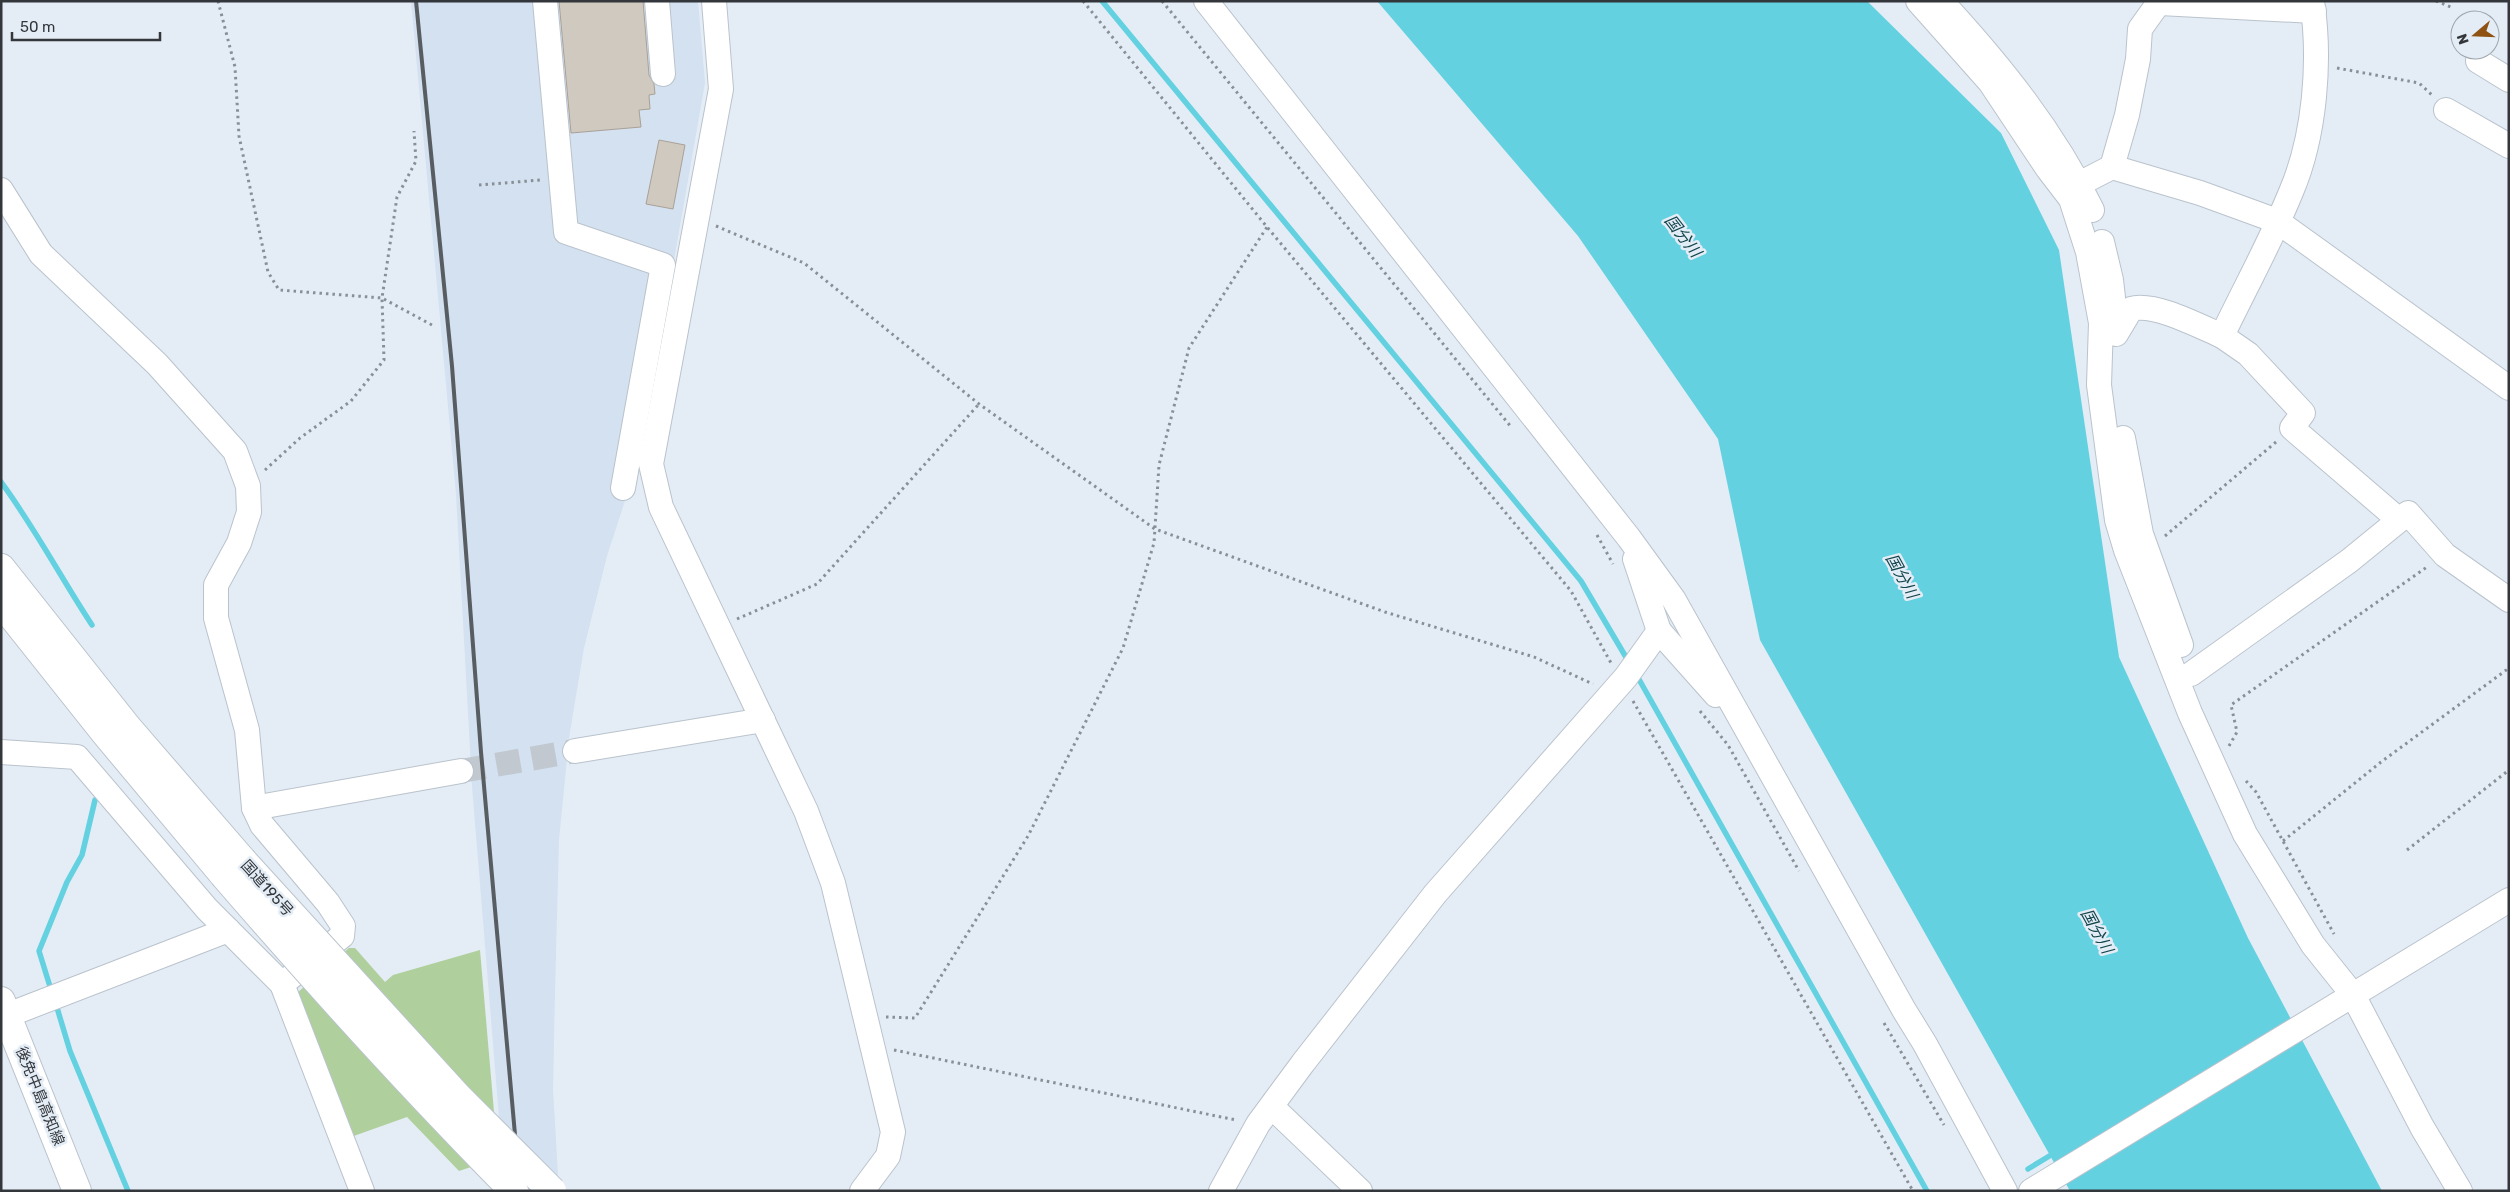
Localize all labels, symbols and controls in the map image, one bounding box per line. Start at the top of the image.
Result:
scale bar [12,10,160,42]
north arrow [2450,10,2500,60]
text: 50 m [20,18,55,36]
text: N [2454,32,2473,47]
water label: 国分川 [1661,211,1706,262]
water label: 国分川 [1882,550,1923,603]
street label: 国道195号 [237,856,297,920]
water label: 国分川 [2077,905,2118,958]
street label: 後免中島高知線 [12,1044,68,1148]

